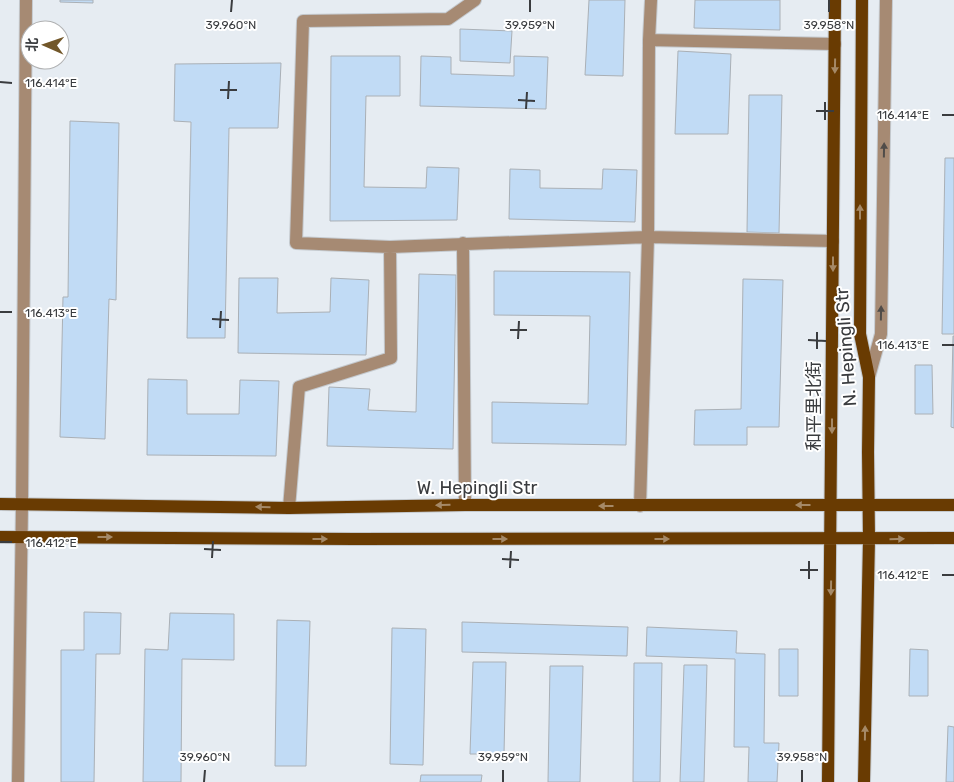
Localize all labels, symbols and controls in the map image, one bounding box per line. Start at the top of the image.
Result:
text: 39.960°N [206,18,256,32]
text: 39.959°N [505,18,555,32]
text: 39.958°N [804,18,854,32]
north arrow [20,20,70,70]
text: 北 [24,37,41,52]
one-way arrow [831,58,839,74]
text: 116.414°E [25,76,77,90]
text: 116.414°E [877,108,929,122]
one-way arrow [880,142,888,158]
one-way arrow [856,203,864,219]
one-way arrow [829,256,837,272]
street label: N. Hepingli Str [831,287,861,407]
one-way arrow [878,304,886,320]
text: 116.413°E [25,306,77,320]
text: 116.413°E [877,338,929,352]
street label: 和平里北街 [803,361,825,451]
one-way arrow [828,418,836,434]
street label: W. Hepingli Str [417,477,537,499]
one-way arrow [435,501,451,509]
one-way arrow [795,501,811,509]
one-way arrow [598,502,614,510]
one-way arrow [255,503,271,511]
one-way arrow [97,533,113,541]
one-way arrow [312,535,328,543]
one-way arrow [492,535,508,543]
one-way arrow [655,535,671,543]
one-way arrow [890,535,906,543]
text: 116.412°E [25,536,77,550]
text: 116.412°E [877,568,929,582]
one-way arrow [827,580,835,596]
one-way arrow [861,725,869,741]
text: 39.960°N [180,750,230,764]
text: 39.959°N [478,750,528,764]
text: 39.958°N [777,750,827,764]

